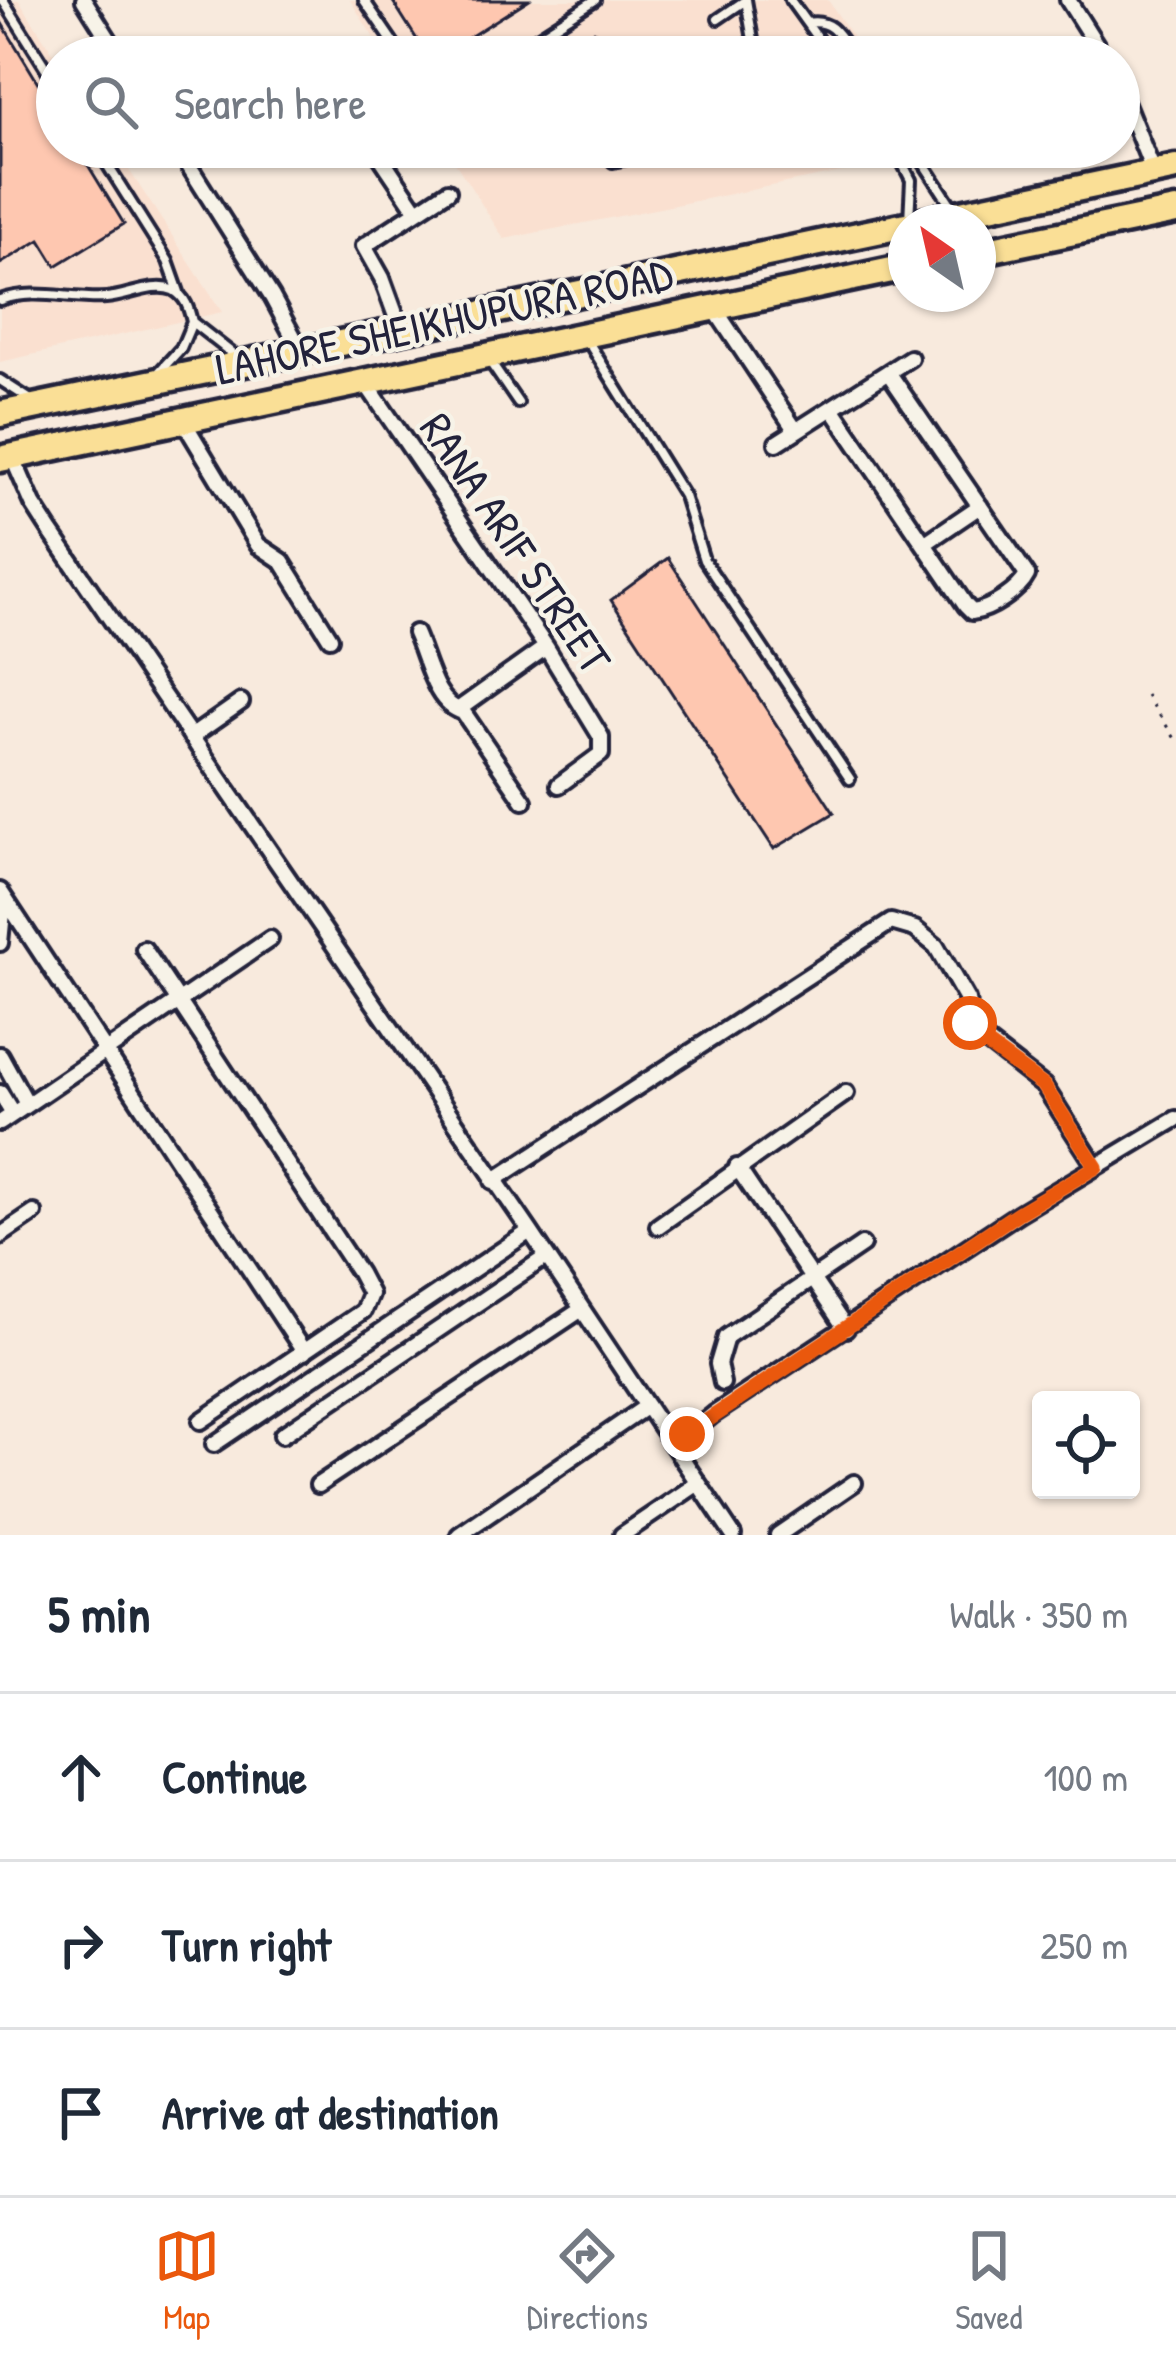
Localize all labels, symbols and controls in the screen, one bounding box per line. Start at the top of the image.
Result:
search box [36,36,1140,168]
icon: search [78,69,144,135]
text: Search here [174,72,366,133]
north arrow [888,204,996,312]
street label: LAHORE SHEIKHUPURA ROAD [210,242,678,399]
street label: RANA ARIF STREET [407,401,627,686]
route start [943,996,997,1050]
map controls [1032,1391,1140,1499]
button: locate [1032,1391,1140,1499]
route end [660,1407,714,1461]
text: 5 min [48,1579,150,1648]
text: Walk · 350 m [949,1587,1128,1640]
icon: ahead [48,1744,114,1810]
text: Continue [162,1746,307,1807]
text: 100 m [1043,1750,1128,1803]
icon: right [48,1912,114,1978]
text: Turn right [162,1914,331,1975]
text: 250 m [1040,1918,1128,1971]
icon: arrive [48,2080,114,2146]
text: Arrive at destination [162,2082,499,2143]
tab: Map [154,2223,220,2339]
tab: Directions [527,2223,648,2339]
tab: Saved [955,2223,1022,2339]

